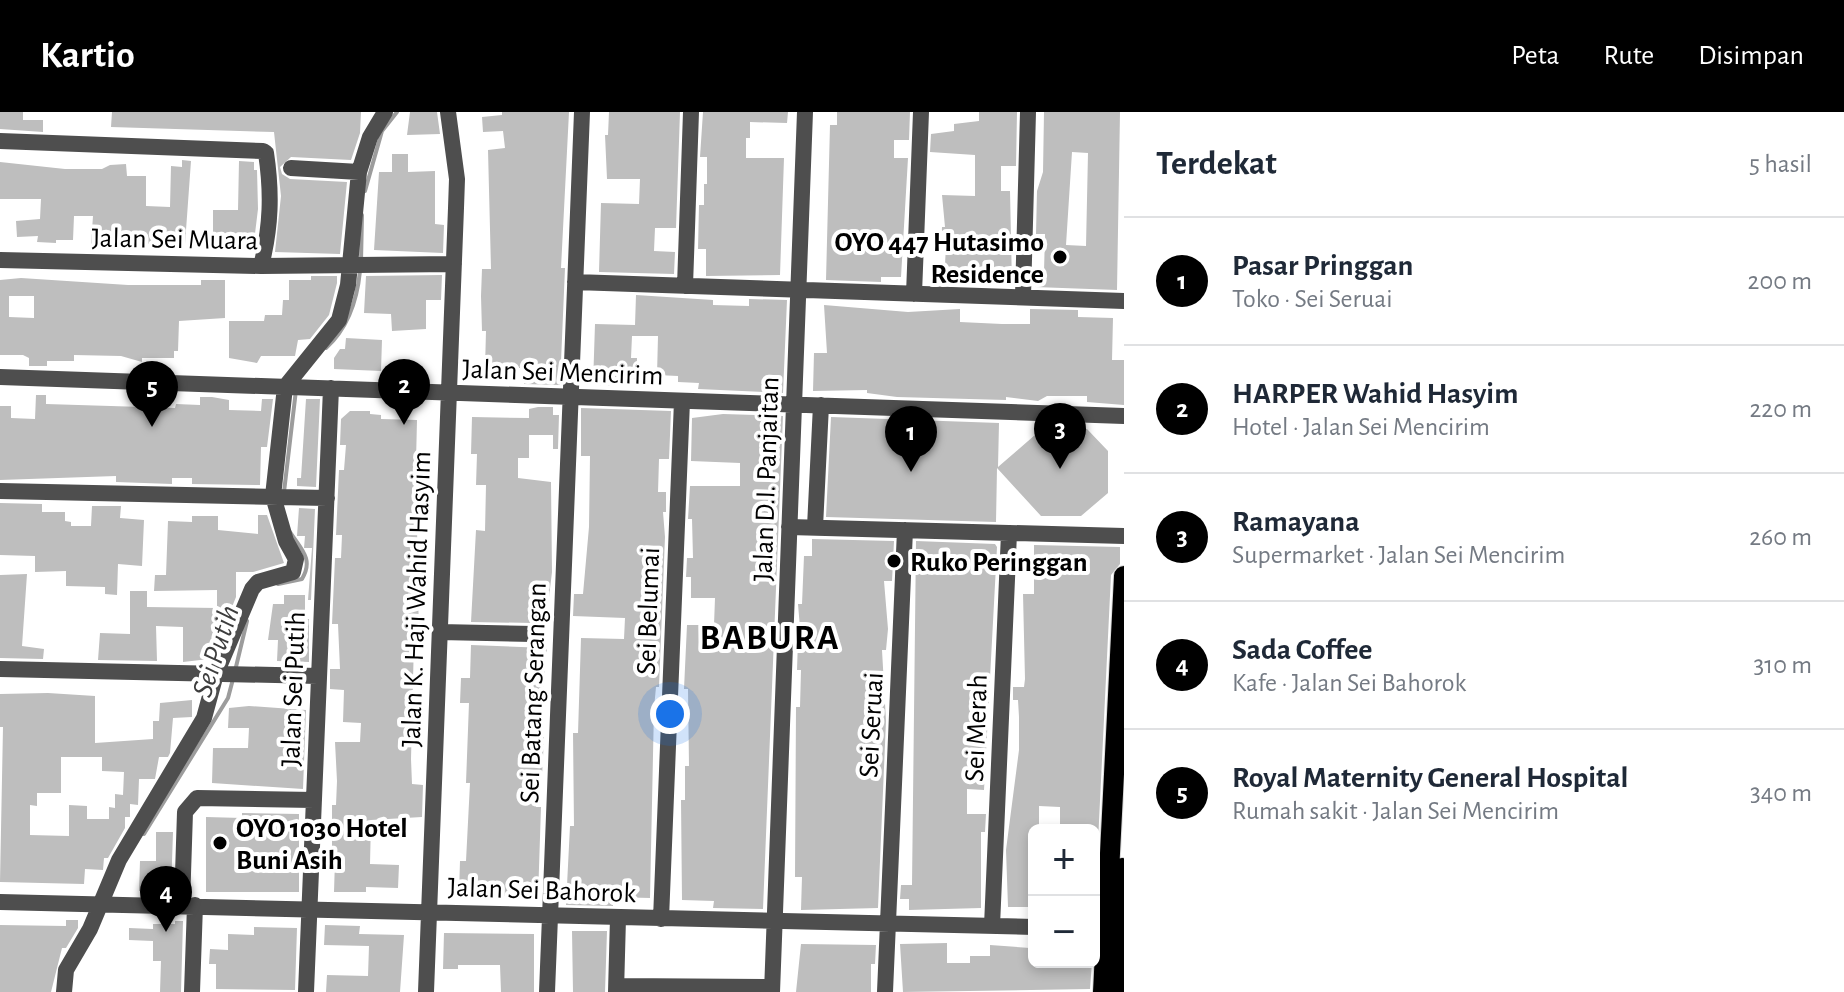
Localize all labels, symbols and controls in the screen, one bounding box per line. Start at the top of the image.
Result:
text: Kartio [40,37,135,75]
text: Peta [1511,42,1560,70]
text: Rute [1604,42,1654,70]
text: Disimpan [1698,42,1804,70]
text: Terdekat [1156,147,1277,181]
text: 5 hasil [1749,151,1812,177]
street label: Jalan Sei Muara [91,225,259,255]
place label: OYO 447 Hutasimo Residence [835,229,1044,289]
marker: OYO 447 Hutasimo Residence [1051,248,1069,266]
text: Pasar Pringgan [1232,251,1413,281]
text: 1 [1177,268,1187,294]
text: 200 m [1748,268,1812,294]
text: Toko · Sei Seruai [1232,286,1393,312]
street label: Jalan Sei Mencirim [462,355,664,391]
pin: 2 [378,359,430,425]
pin: 5 [126,361,178,427]
street label: Jalan D.I. Panjaitan [749,376,785,582]
text: HARPER Wahid Hasyim [1232,379,1518,409]
text: 2 [1176,396,1188,422]
text: 220 m [1750,396,1812,422]
pin: 3 [1034,403,1086,469]
pin: 1 [885,406,937,472]
text: Hotel · Jalan Sei Mencirim [1232,414,1490,440]
street label: Jalan K. Haji Wahid Hasyim [398,451,436,748]
text: Ramayana [1232,507,1360,537]
text: 3 [1176,524,1188,550]
text: 260 m [1749,524,1812,550]
text: Supermarket · Jalan Sei Mencirim [1232,542,1565,568]
street label: Sei Belumai [633,547,665,675]
place label: Ruko Peringgan [910,549,1088,577]
marker: Ruko Peringgan [885,552,903,570]
street label: Sei Batang Serangan [516,582,552,804]
water label: Sei Putih [187,602,245,701]
street label: Jalan Sei Putih [277,611,311,767]
district label: BABURA [699,620,841,656]
text: Sada Coffee [1232,635,1372,665]
text: 4 [1175,652,1189,678]
text: 310 m [1754,652,1812,678]
text: Kafe · Jalan Sei Bahorok [1232,670,1466,696]
street label: Sei Seruai [855,672,889,779]
street label: Sei Merah [961,674,993,782]
your location [650,694,690,734]
text: Royal Maternity General Hospital [1232,763,1628,793]
text: 5 [1176,780,1188,806]
text: 340 m [1750,780,1812,806]
text: Rumah sakit · Jalan Sei Mencirim [1232,798,1559,824]
place label: OYO 1030 Hotel Buni Asih [236,815,408,875]
map controls [1028,824,1100,968]
button: + [1028,824,1100,896]
marker: OYO 1030 Hotel Buni Asih [211,834,229,852]
pin: 4 [140,866,192,932]
street label: Jalan Sei Bahorok [447,874,637,908]
button: − [1028,896,1100,968]

